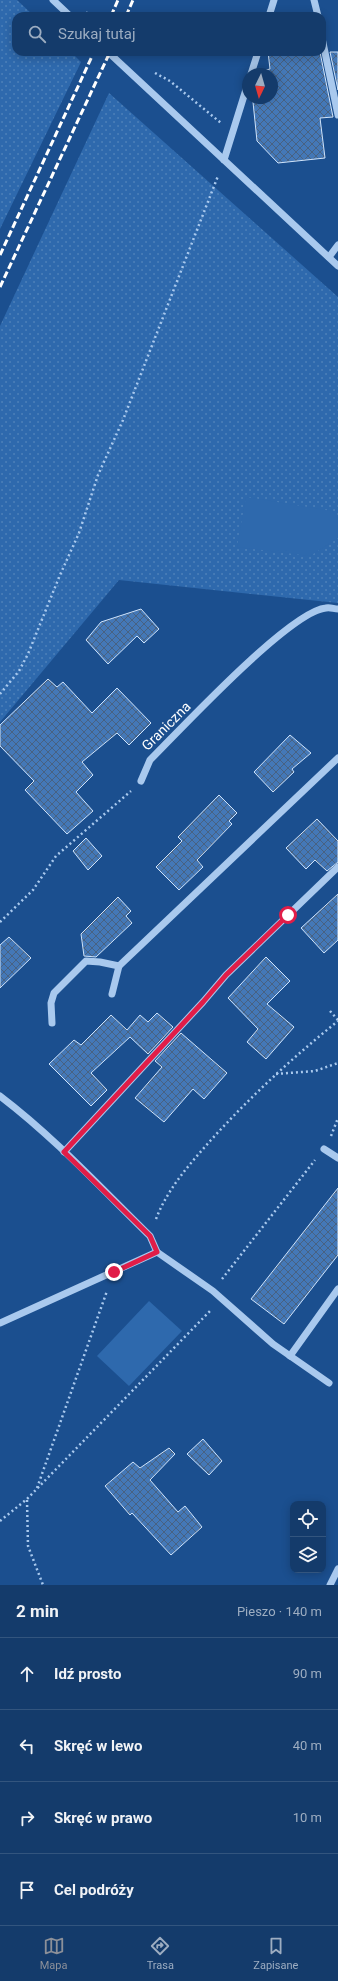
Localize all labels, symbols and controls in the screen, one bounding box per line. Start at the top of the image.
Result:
search box [12,12,326,56]
icon: search [26,23,48,45]
text: Szukaj tutaj [58,25,136,43]
north arrow [242,68,278,104]
street label: Graniczna [138,698,194,754]
route start [279,906,297,924]
route end [105,1263,123,1281]
map controls [290,1501,326,1573]
button: locate [290,1501,326,1537]
button: layers [290,1537,326,1573]
text: 2 min [16,1601,59,1621]
text: Pieszo · 140 m [237,1604,322,1619]
icon: ahead [16,1663,38,1685]
text: Idź prosto [54,1665,121,1683]
text: 90 m [293,1666,322,1681]
icon: left [16,1735,38,1757]
text: Skręć w lewo [54,1737,143,1755]
text: 40 m [293,1738,322,1753]
icon: right [16,1807,38,1829]
text: Skręć w prawo [54,1809,152,1827]
text: 10 m [293,1810,322,1825]
icon: arrive [16,1879,38,1901]
text: Cel podróży [54,1881,134,1899]
tab: Mapa [40,1935,67,1972]
tab: Trasa [147,1935,174,1972]
tab: Zapisane [253,1935,298,1972]

